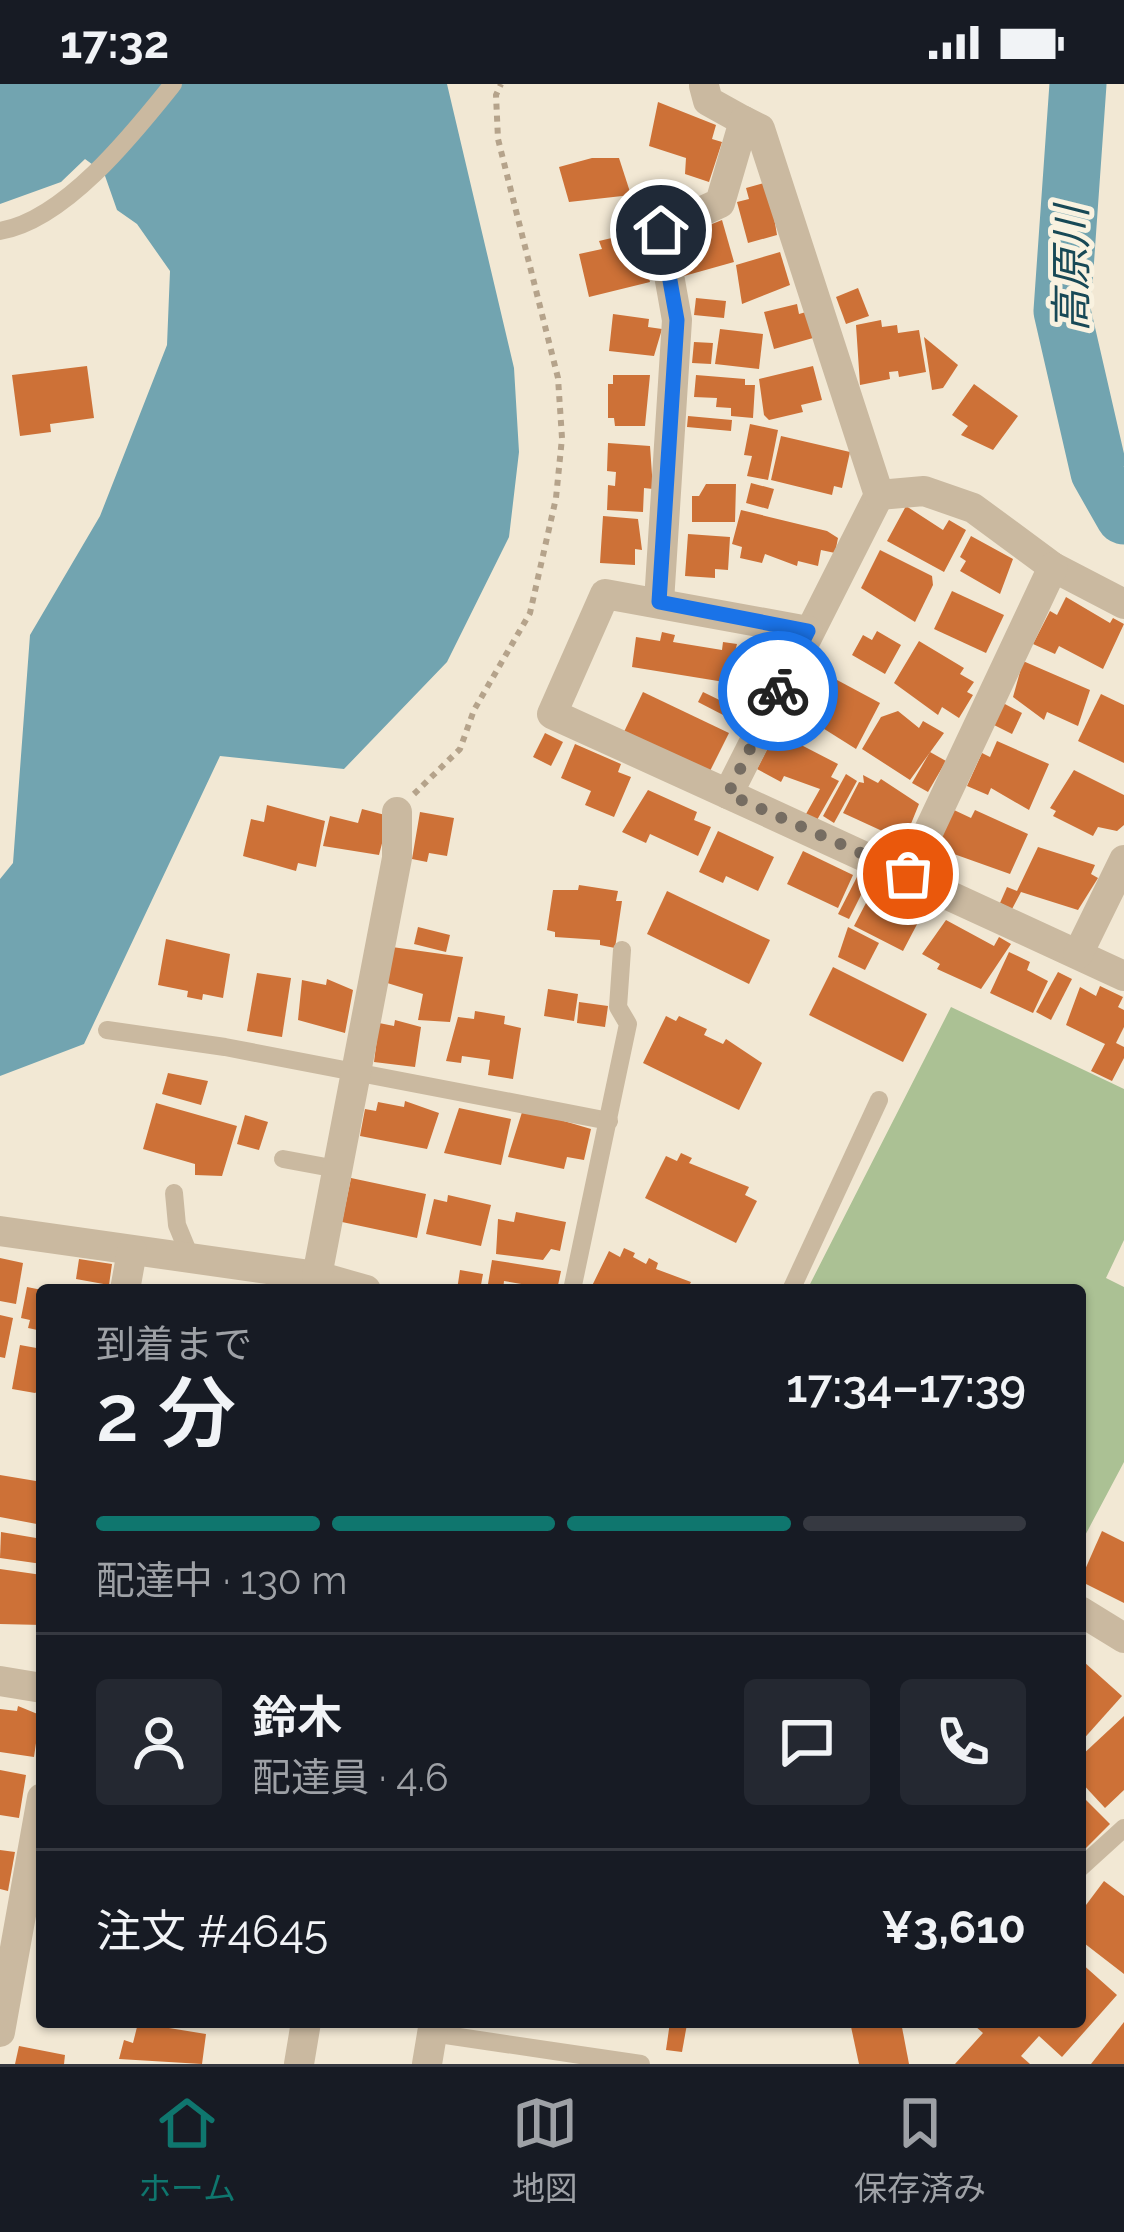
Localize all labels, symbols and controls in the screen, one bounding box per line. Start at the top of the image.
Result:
text: 17:32 [60,16,169,69]
pin [610,179,712,281]
icon: home [628,197,694,263]
water label: 高原川 [1047,202,1096,332]
courier [718,631,838,751]
icon: bike [745,658,811,724]
pin [857,823,959,925]
icon: bag [875,841,941,907]
text: 到着まで [96,1321,252,1367]
text: 17:34–17:39 [786,1360,1026,1413]
text: 2 分 [96,1368,236,1459]
text: 配達中 · 130 m [96,1557,347,1603]
button: person [96,1679,222,1805]
button: chat [744,1679,870,1805]
button: phone [900,1679,1026,1805]
text: 鈴木 [252,1691,342,1744]
text: 配達員 · 4.6 [252,1754,448,1800]
text: ¥3,610 [881,1901,1026,1954]
text: 注文 #4645 [96,1905,328,1958]
tab: ホーム [138,2090,236,2210]
tab: 地図 [512,2090,578,2210]
tab: 保存済み [854,2090,986,2210]

